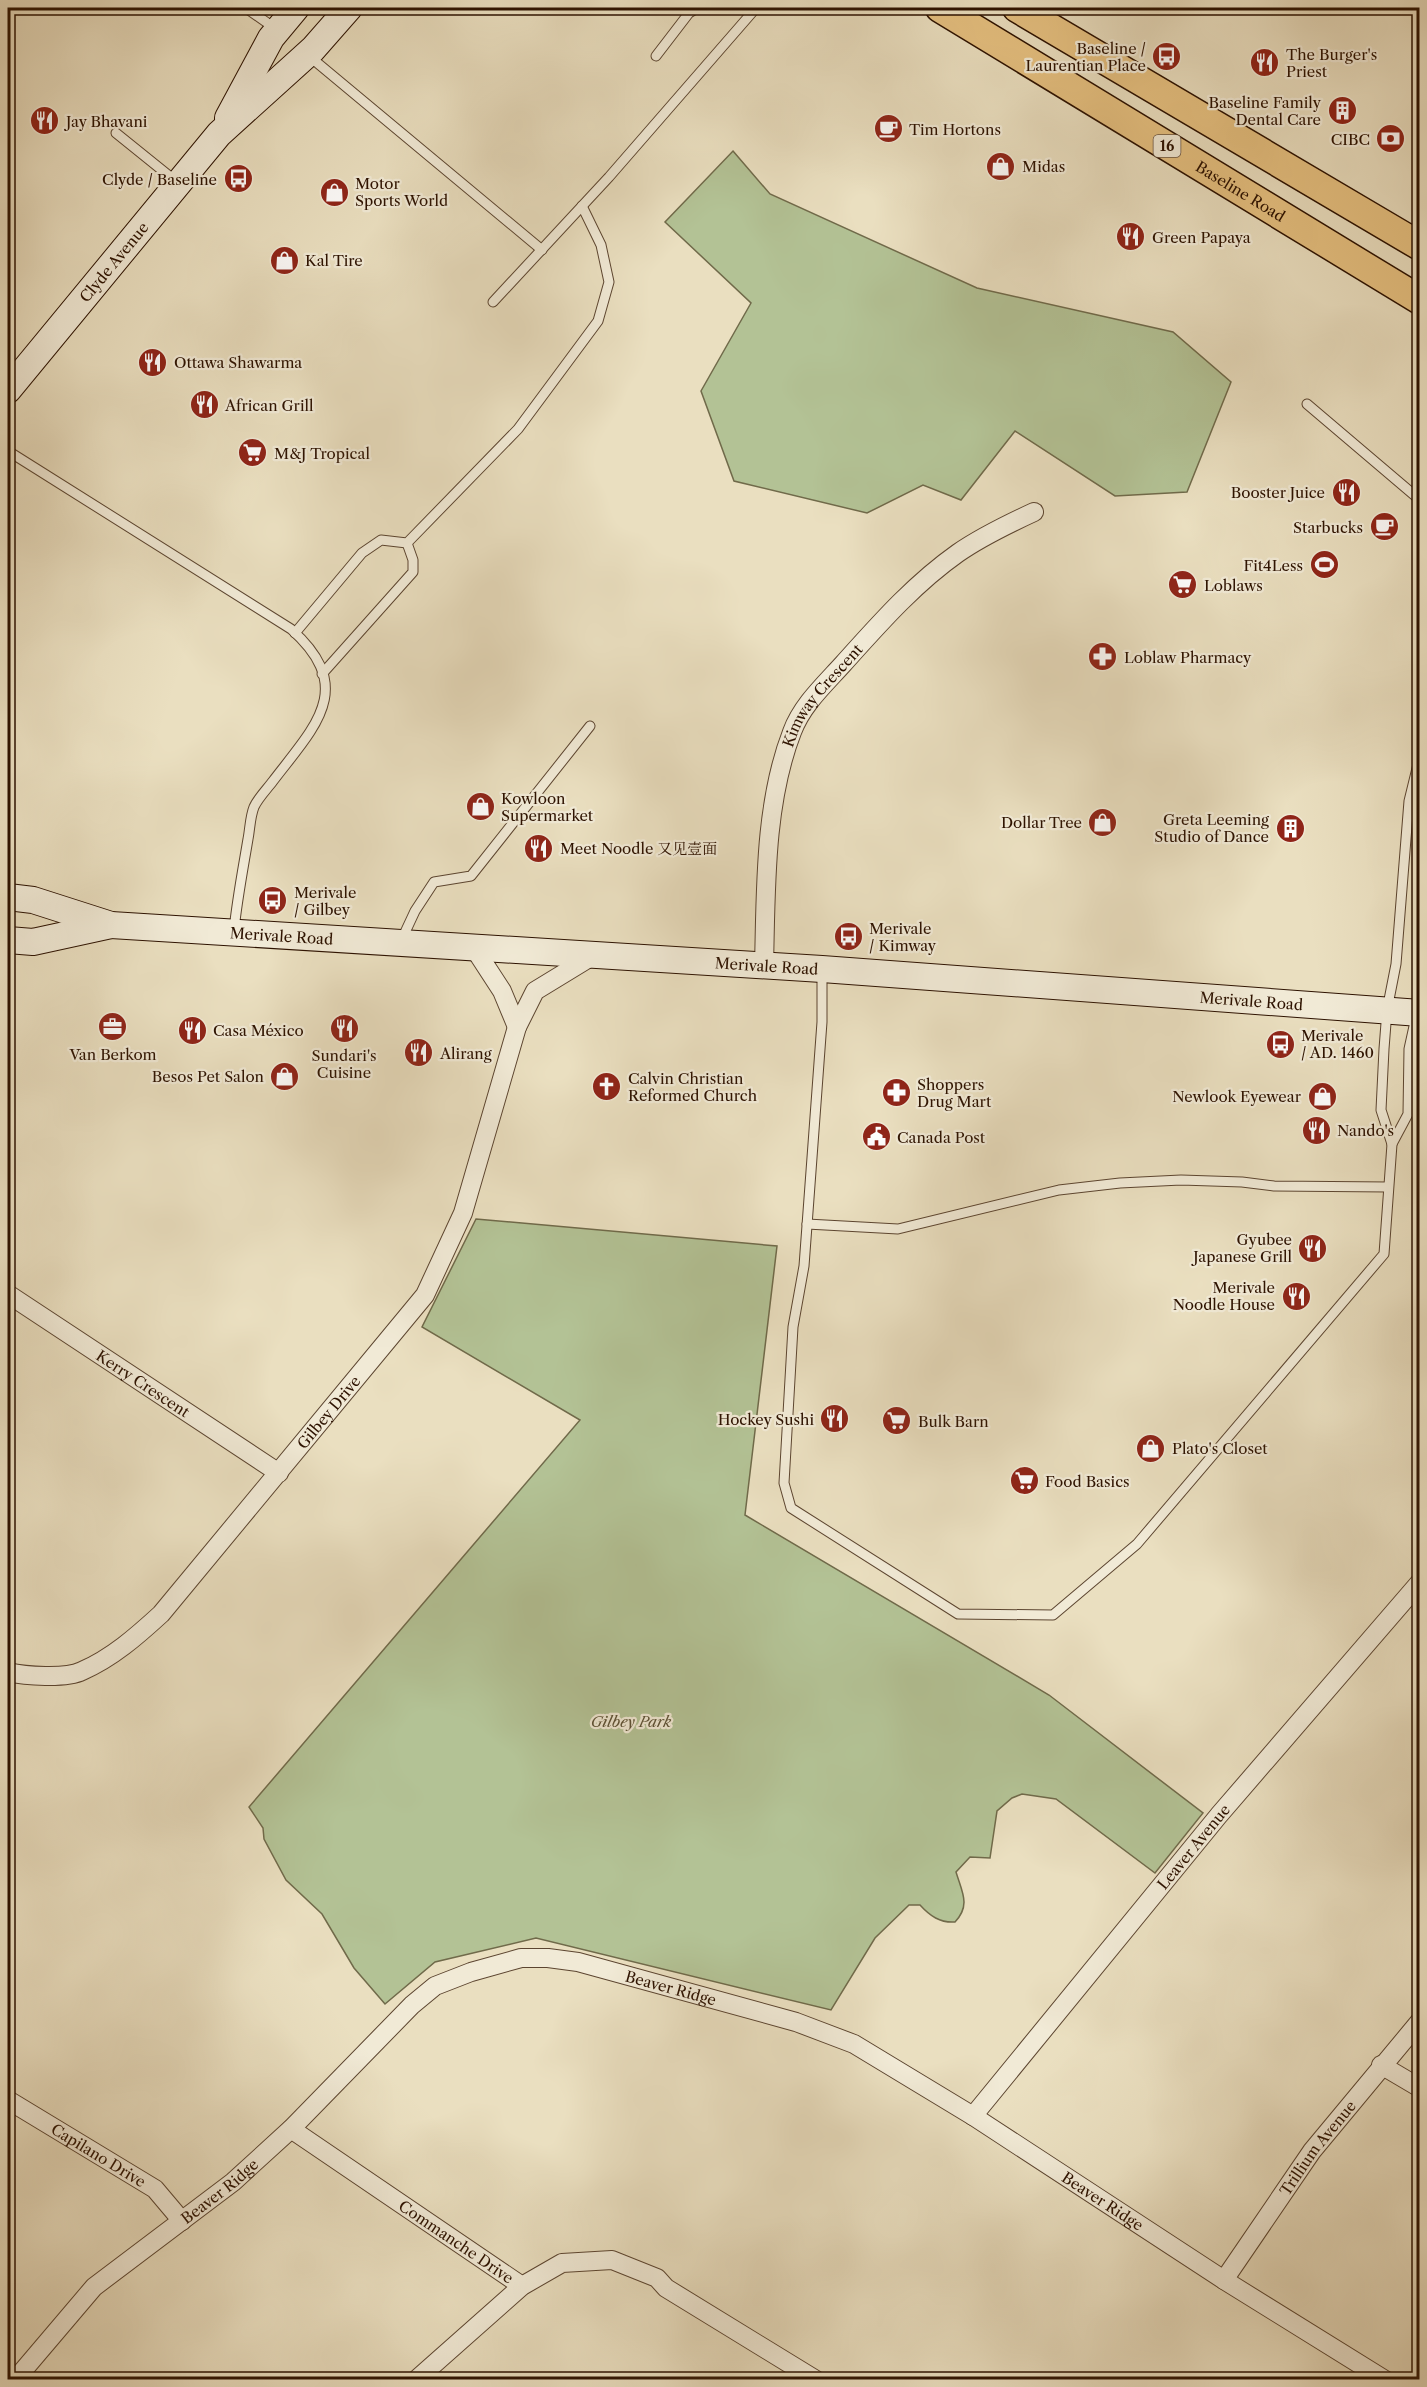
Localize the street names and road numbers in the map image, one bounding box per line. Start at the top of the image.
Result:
road number: 16 [1154,135,1180,157]
street label: Baseline Road [1193,156,1289,225]
street label: Clyde Avenue [75,218,152,306]
street label: Kimway Crescent [778,639,867,750]
street label: Merivale Road [229,923,334,948]
street label: Merivale Road [714,953,819,978]
street label: Merivale Road [1199,987,1304,1014]
street label: Kerry Crescent [93,1346,194,1421]
street label: Gilbey Drive [292,1372,364,1452]
street label: Leaver Avenue [1153,1800,1234,1893]
street label: Beaver Ridge [623,1966,718,2009]
street label: Trillium Avenue [1275,2096,1360,2199]
street label: Capilano Drive [48,2119,150,2191]
street label: Beaver Ridge [177,2154,262,2228]
street label: Beaver Ridge [1058,2167,1147,2234]
street label: Commanche Drive [395,2196,517,2287]

